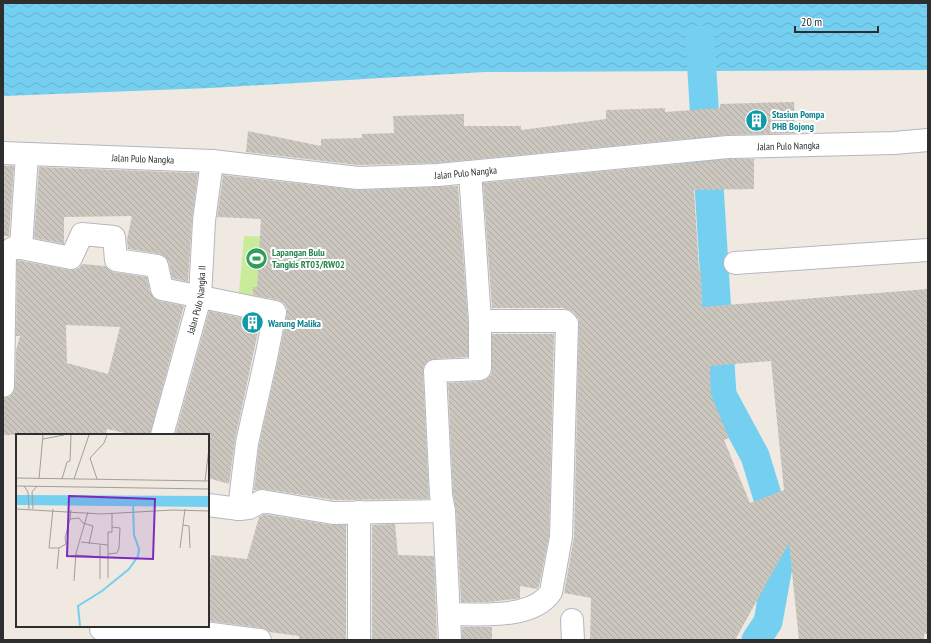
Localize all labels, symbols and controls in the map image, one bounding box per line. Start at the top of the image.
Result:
scale bar [795,8,878,34]
text: 20 m [801,14,822,29]
building icon: Stasiun Pompa PHB Bojong [744,107,770,133]
place label: Stasiun Pompa PHB Bojong [772,108,824,133]
street label: Jalan Pulo Nangka [756,139,820,153]
street label: Jalan Pulo Nangka [110,151,174,167]
street label: Jalan Pulo Nangka [433,163,498,182]
sports icon: Lapangan Bulu Tangkis RT03/RW02 [243,245,269,271]
place label: Lapangan Bulu Tangkis RT03/RW02 [272,246,345,271]
street label: Jalan Pulo Nangka II [184,265,209,336]
building icon: Warung Malika [240,310,266,336]
place label: Warung Malika [267,317,321,330]
inset map [16,434,209,627]

